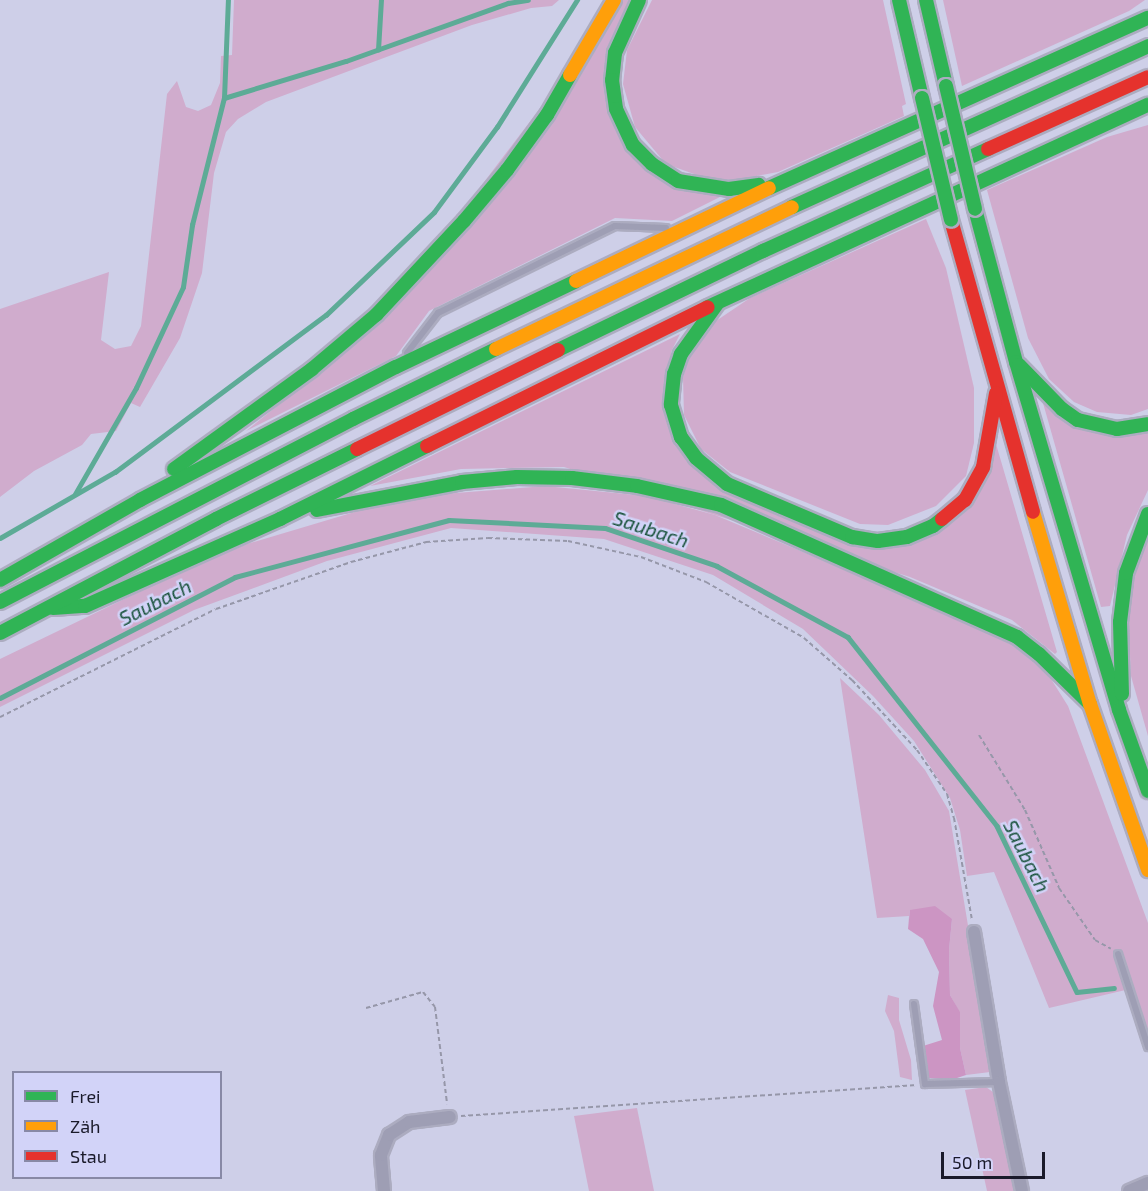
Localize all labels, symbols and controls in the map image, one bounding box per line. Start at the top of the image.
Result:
water label: Saubach [610,506,692,552]
water label: Saubach [115,574,195,630]
water label: Saubach [999,816,1055,896]
legend [12,1071,222,1179]
text: Frei [70,1085,101,1107]
text: Zäh [70,1115,101,1137]
scale bar [944,1140,1048,1178]
text: Stau [70,1145,107,1167]
text: 50 m [952,1151,992,1173]

